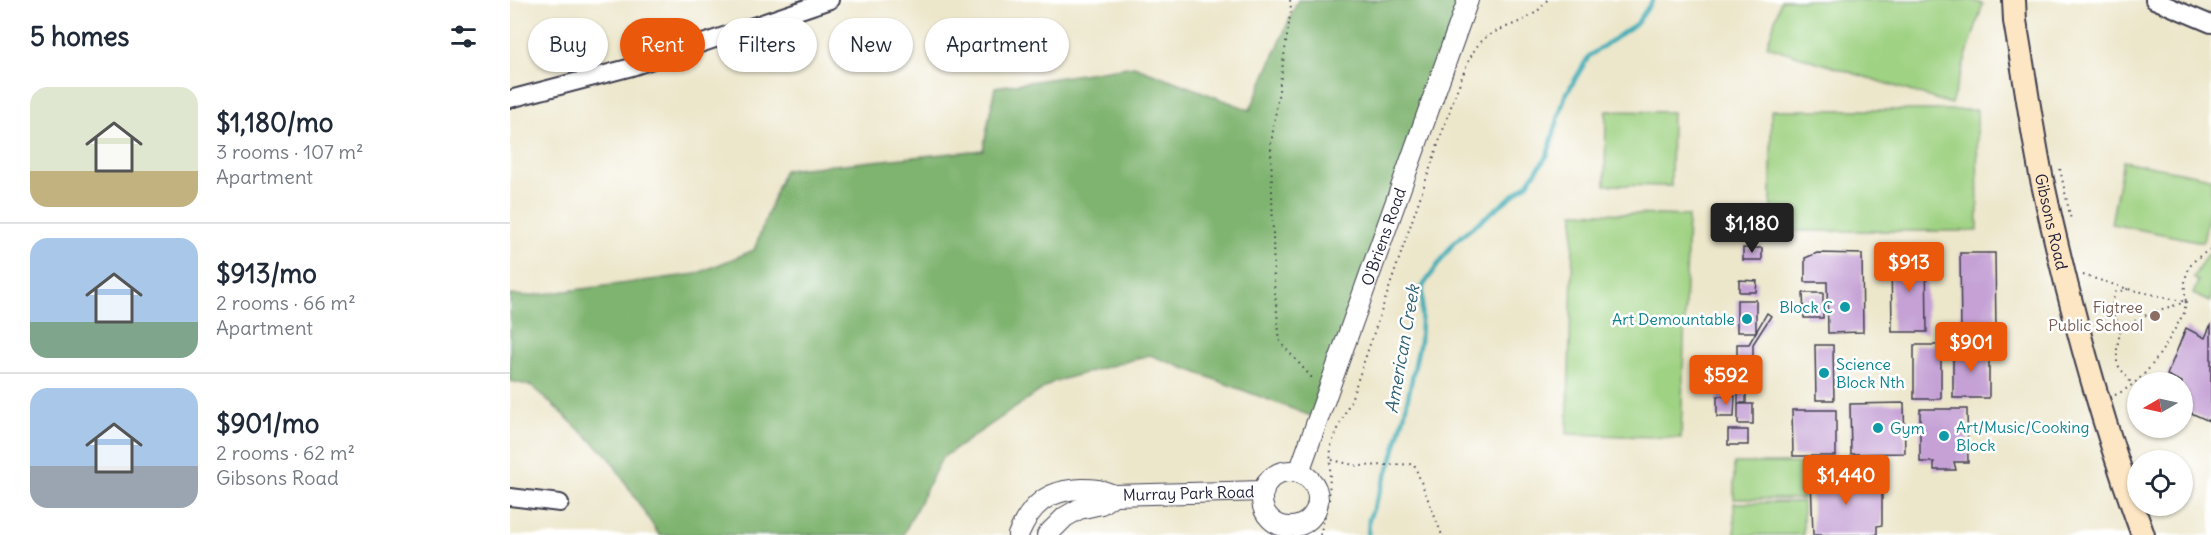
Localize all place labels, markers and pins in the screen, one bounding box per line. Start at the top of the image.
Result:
pin: $1,180 [1703,203,1801,254]
pin: $913 [1873,242,1945,293]
place label: Block C [1779,297,1833,317]
place label: Figtree Public School [2048,297,2143,335]
marker: Block C [1838,300,1852,314]
place label: Art Demountable [1612,309,1735,329]
marker: Figtree Public School [2148,309,2162,323]
marker: Art Demountable [1740,312,1754,326]
pin: $901 [1935,322,2007,373]
place label: Science Block Nth [1836,354,1905,392]
pin: $592 [1690,355,1762,406]
marker: Science Block Nth [1817,366,1831,380]
place label: Art/Music/Cooking Block [1956,417,2089,455]
place label: Gym [1890,418,1925,438]
marker: Gym [1871,421,1885,435]
marker: Art/Music/Cooking Block [1937,429,1951,443]
pin: $1,440 [1797,455,1895,506]

